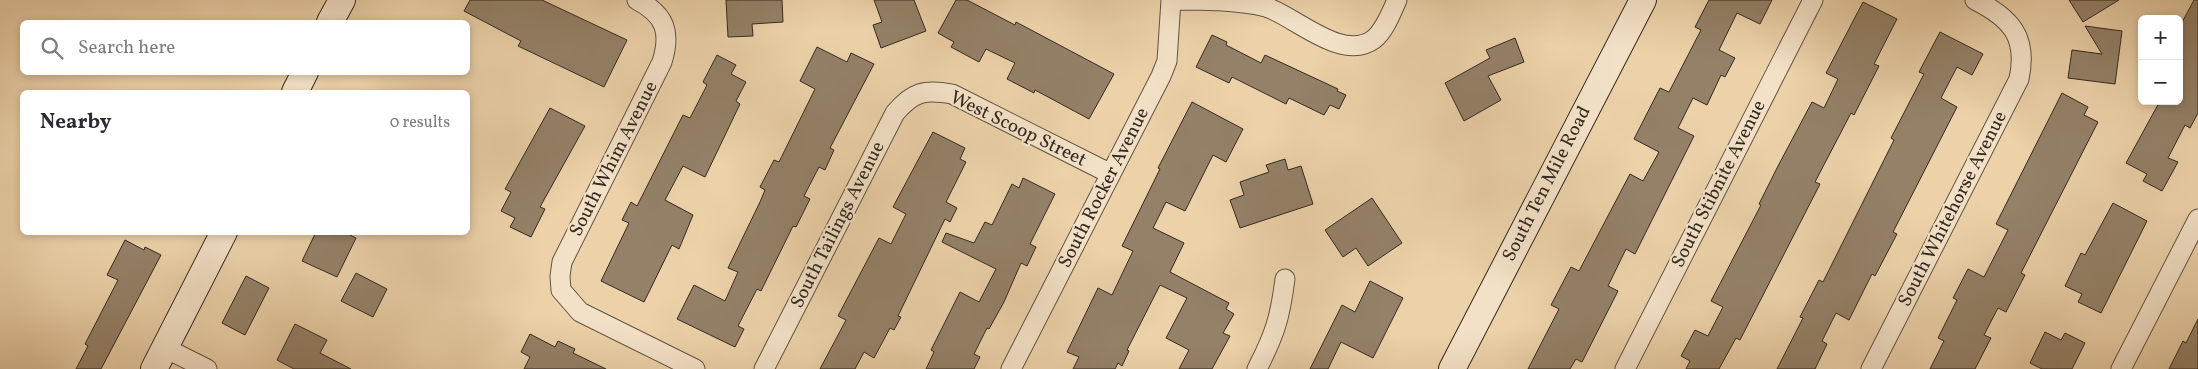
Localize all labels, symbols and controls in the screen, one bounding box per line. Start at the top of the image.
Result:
map controls [2138,15,2183,105]
button: + [2138,15,2183,60]
search box [20,20,470,75]
icon: search [38,34,66,62]
text: Search here [78,35,175,61]
button: − [2138,60,2183,105]
street label: South Whim Avenue [564,77,664,241]
street label: West Scoop Street [945,85,1091,173]
street label: South Stibnite Avenue [1665,96,1773,272]
street label: South Ten Mile Road [1497,102,1597,266]
street label: South Rocker Avenue [1052,103,1156,273]
street label: South Whitehorse Avenue [1892,107,2014,311]
text: Nearby [40,108,111,137]
text: 0 results [390,112,450,134]
street label: South Tailings Avenue [785,137,891,313]

